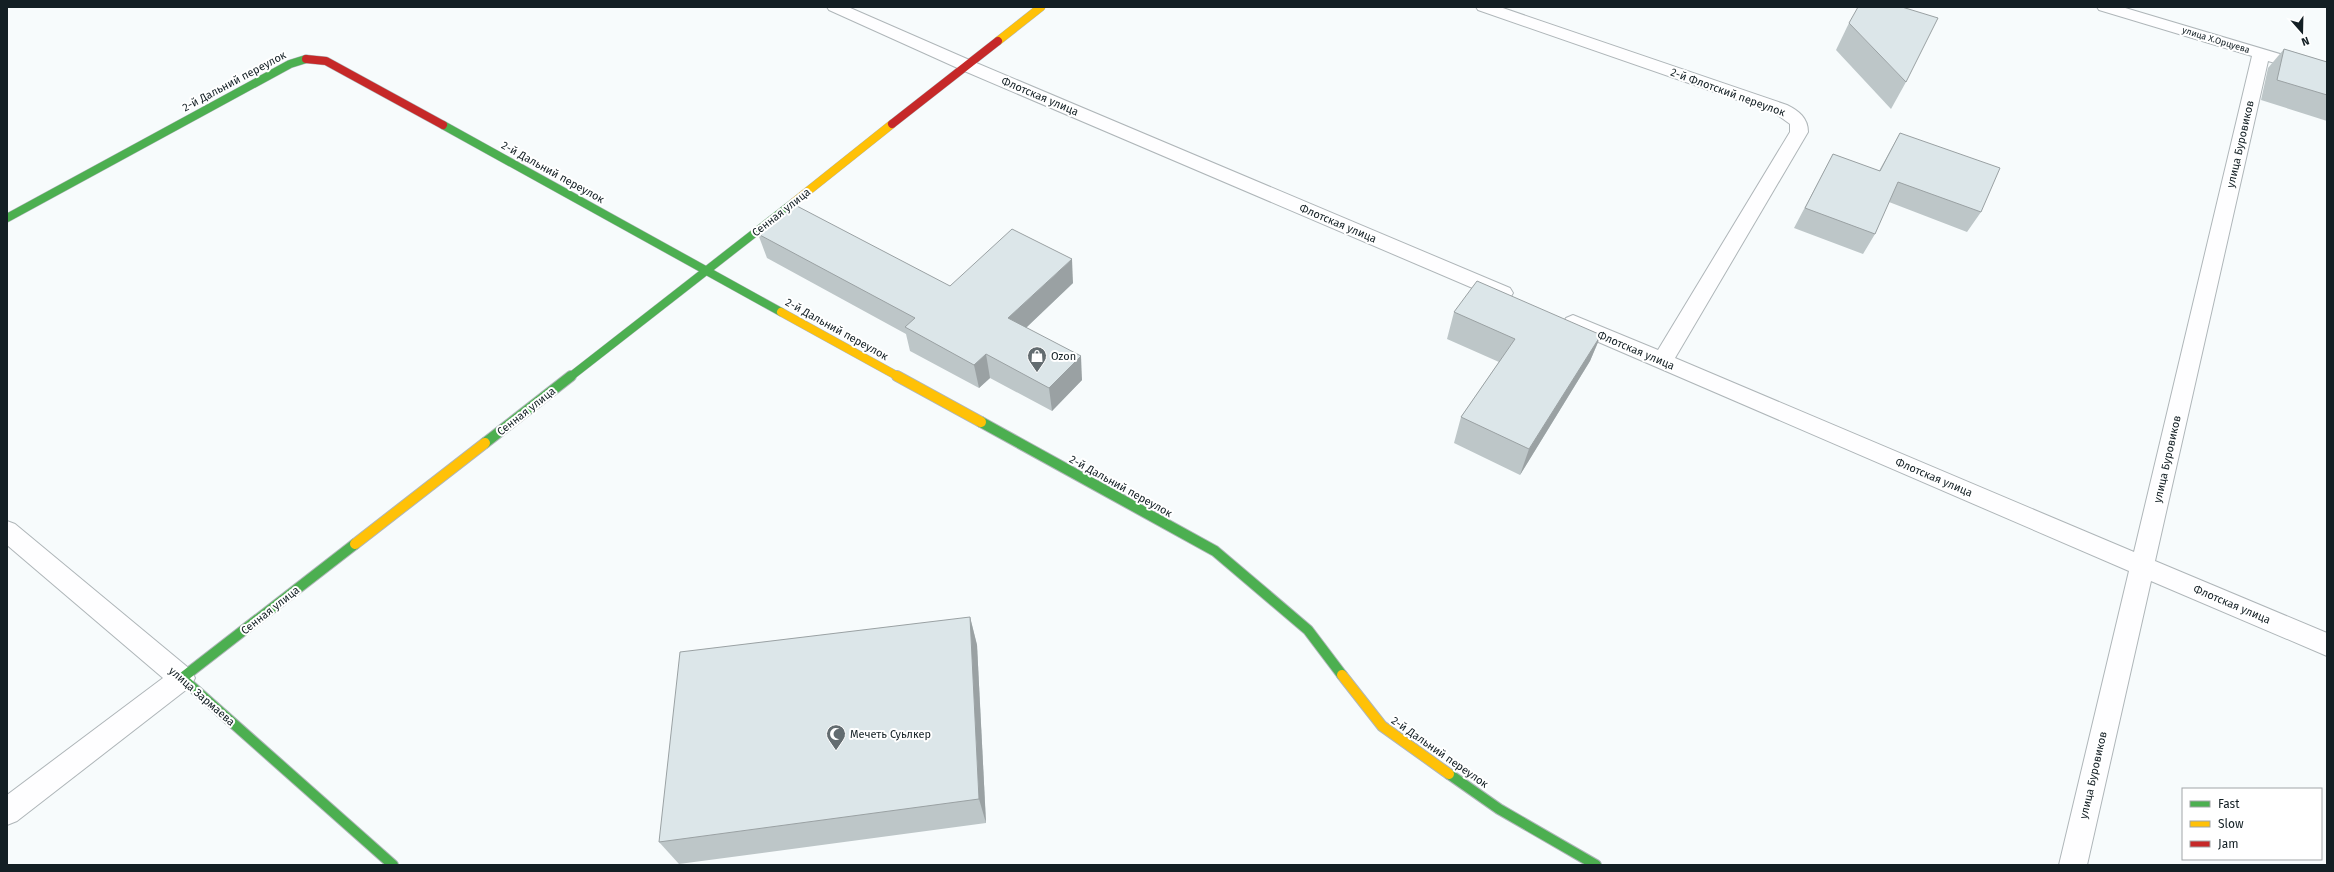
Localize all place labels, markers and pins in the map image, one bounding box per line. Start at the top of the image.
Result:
shop icon: Ozon [1026,345,1048,373]
place label: Ozon [1051,350,1076,363]
mosque icon: Мечеть Суьлкер [825,723,847,751]
place label: Мечеть Суьлкер [850,728,931,741]

